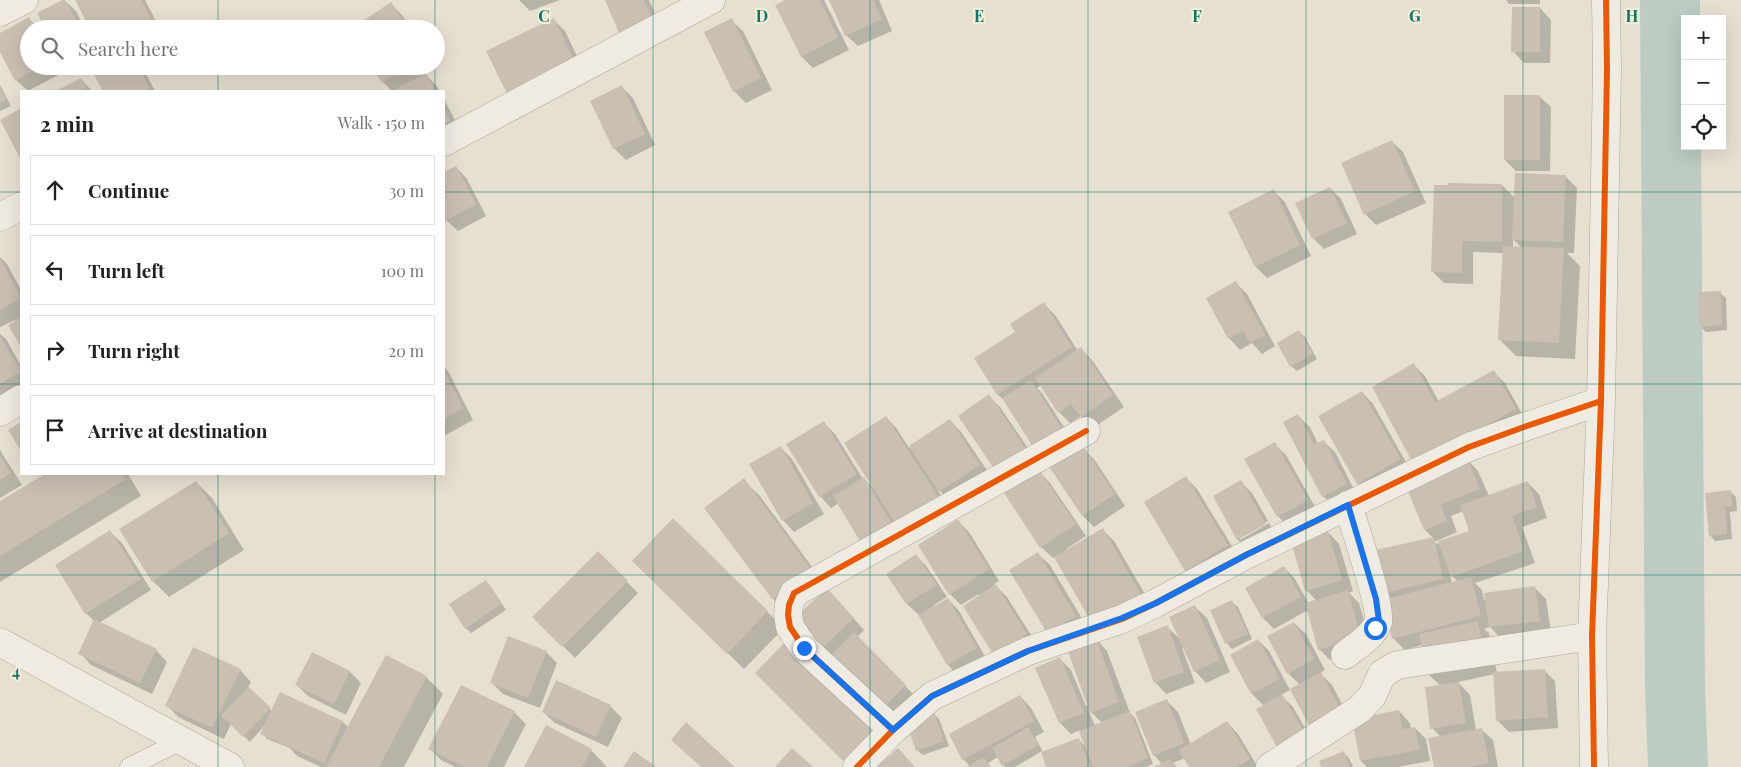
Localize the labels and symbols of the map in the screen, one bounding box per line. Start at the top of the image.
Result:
text: C [538,5,550,26]
text: D [756,5,768,26]
text: E [974,5,984,26]
text: F [1192,5,1202,26]
text: G [1409,5,1421,26]
text: H [1626,5,1639,26]
route start [1364,617,1387,640]
route end [793,637,816,660]
text: 4 [12,660,20,681]

